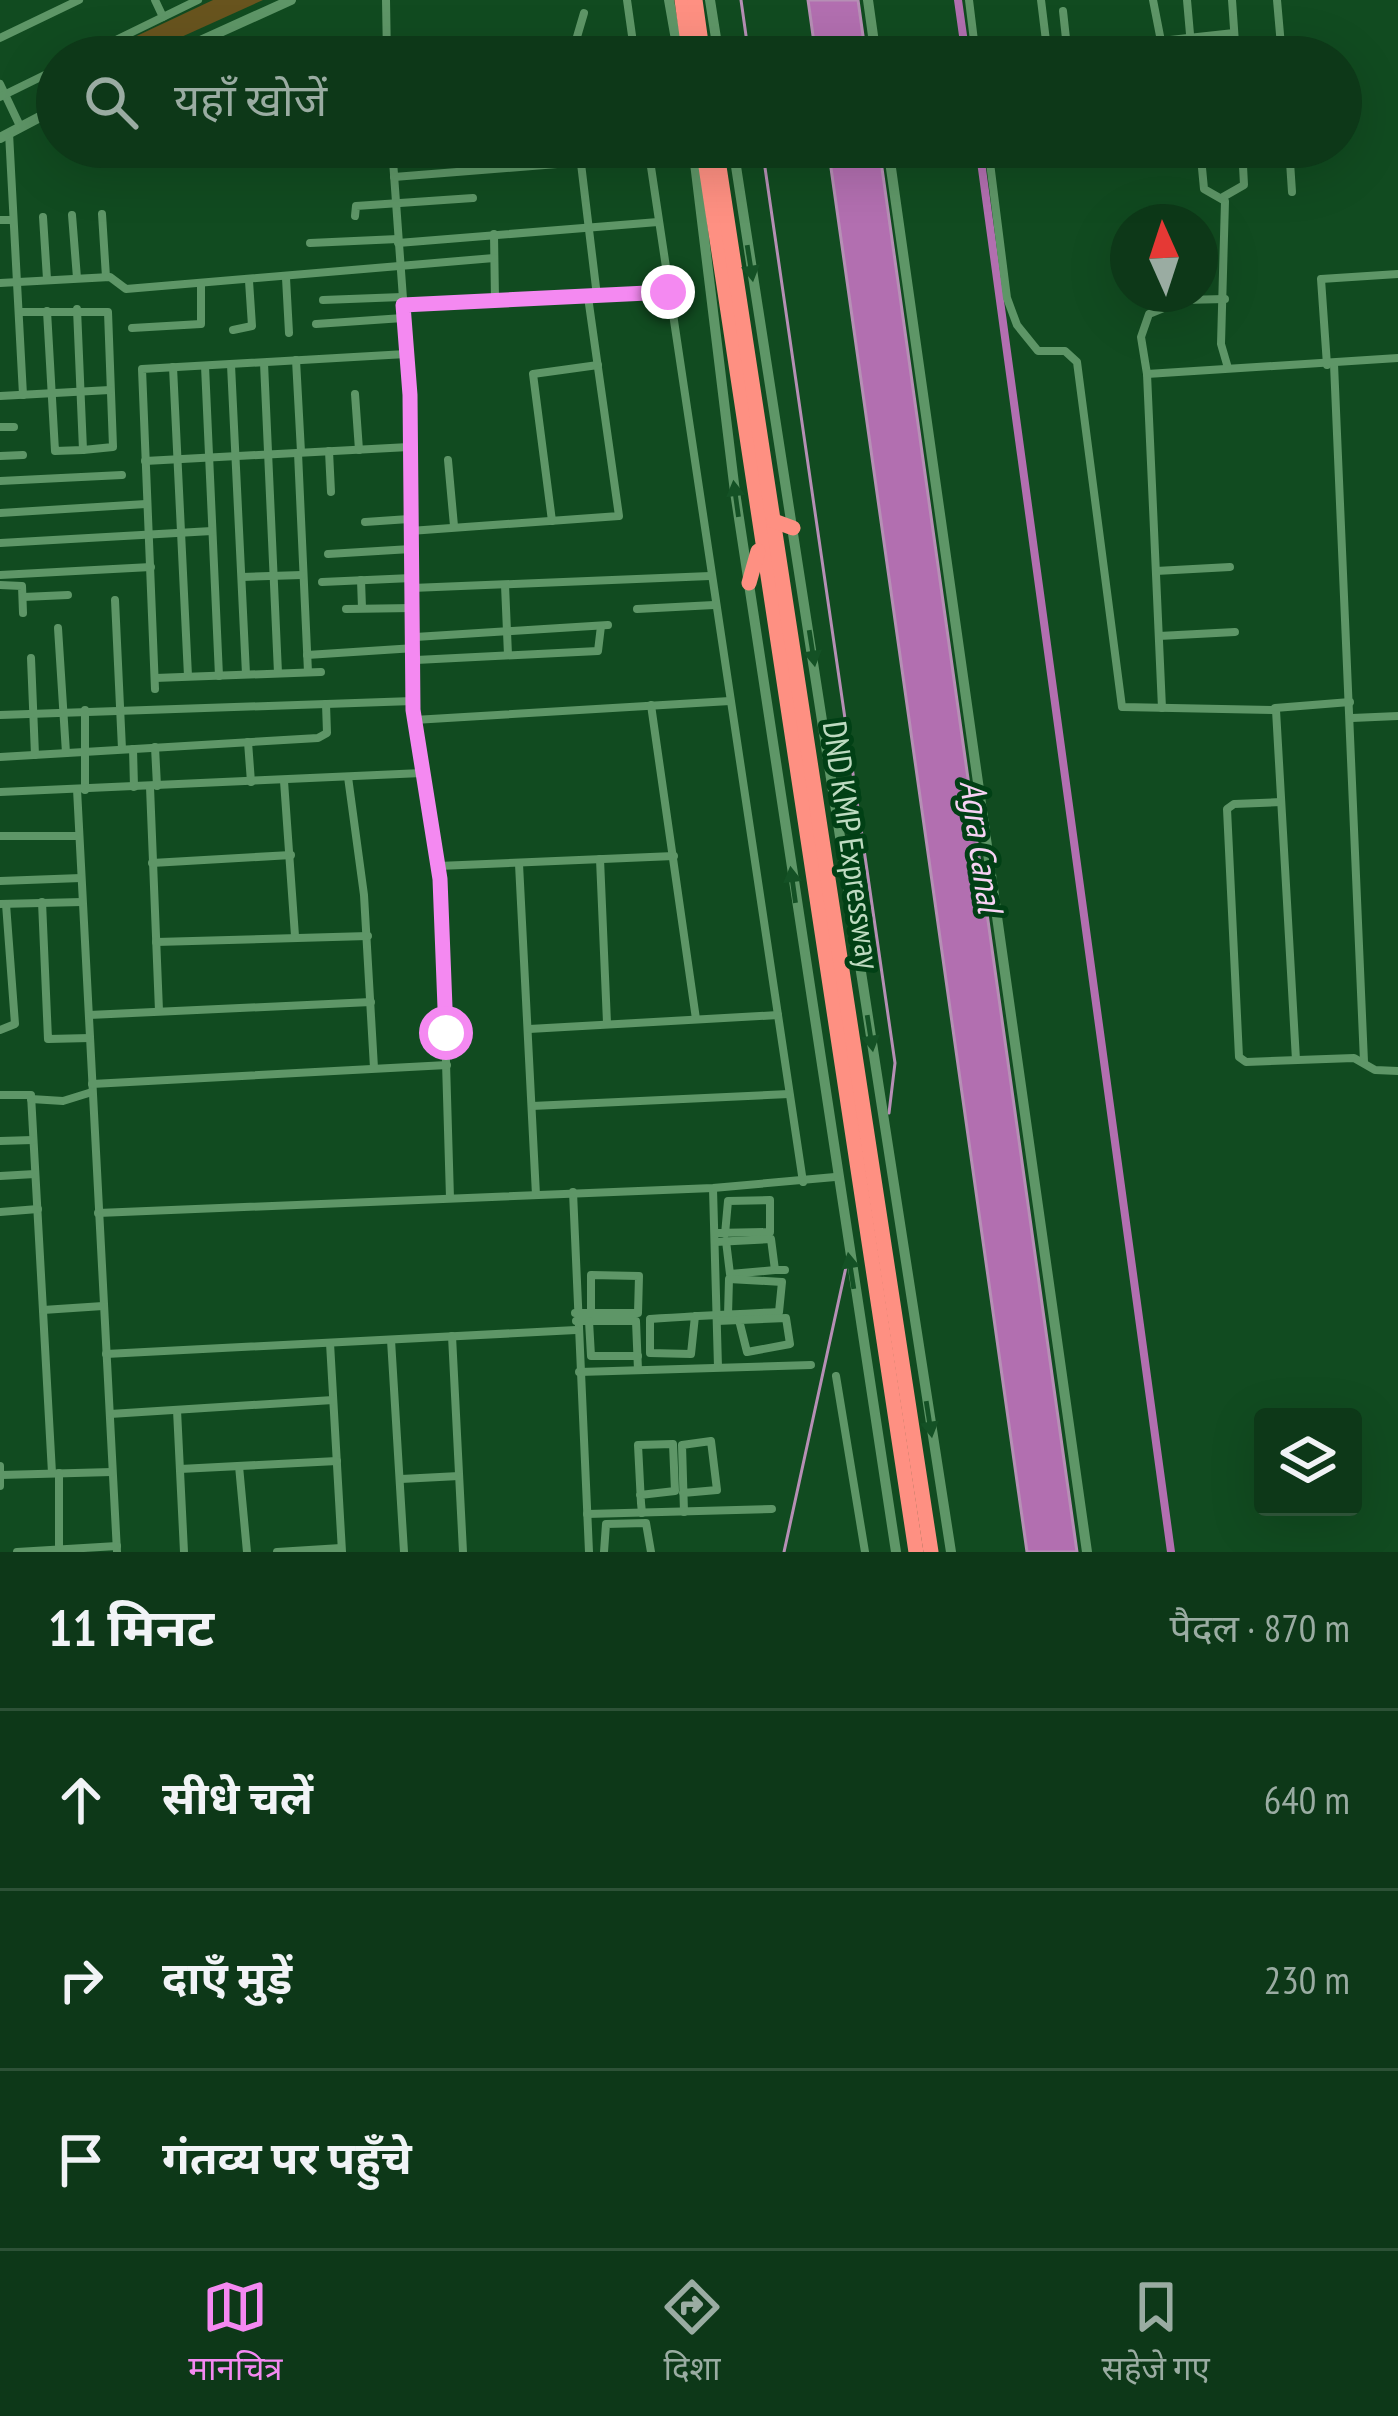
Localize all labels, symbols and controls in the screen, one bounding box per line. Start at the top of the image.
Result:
search box [36,36,1362,168]
icon: search [78,69,144,135]
text: यहाँ खोजें [174,70,327,128]
north arrow [1110,204,1218,312]
one-way arrow [741,244,760,282]
route end [641,265,695,319]
one-way arrow [727,480,746,517]
one-way arrow [803,629,822,667]
street label: DND KMP Expressway [814,718,891,972]
water label: Agra Canal [950,777,1016,919]
one-way arrow [783,866,802,903]
route start [419,1006,473,1060]
one-way arrow [861,1015,880,1053]
one-way arrow [841,1251,859,1289]
one-way arrow [920,1401,939,1438]
map controls [1254,1408,1362,1516]
button: layers [1254,1408,1362,1516]
text: 11 मिनट [48,1594,214,1660]
text: पैदल · 870 m [1170,1602,1350,1653]
icon: ahead [48,1767,114,1833]
text: सीधे चलें [162,1768,313,1826]
text: 640 m [1264,1774,1350,1825]
icon: right [48,1947,114,2013]
text: दाएँ मुड़ें [162,1948,292,2006]
text: 230 m [1264,1954,1350,2005]
icon: arrive [48,2127,114,2193]
text: गंतव्य पर पहुँचे [162,2128,412,2186]
tab: मानचित्र [188,2274,283,2393]
tab: दिशा [659,2274,725,2393]
tab: सहेजे गए [1102,2274,1210,2393]

